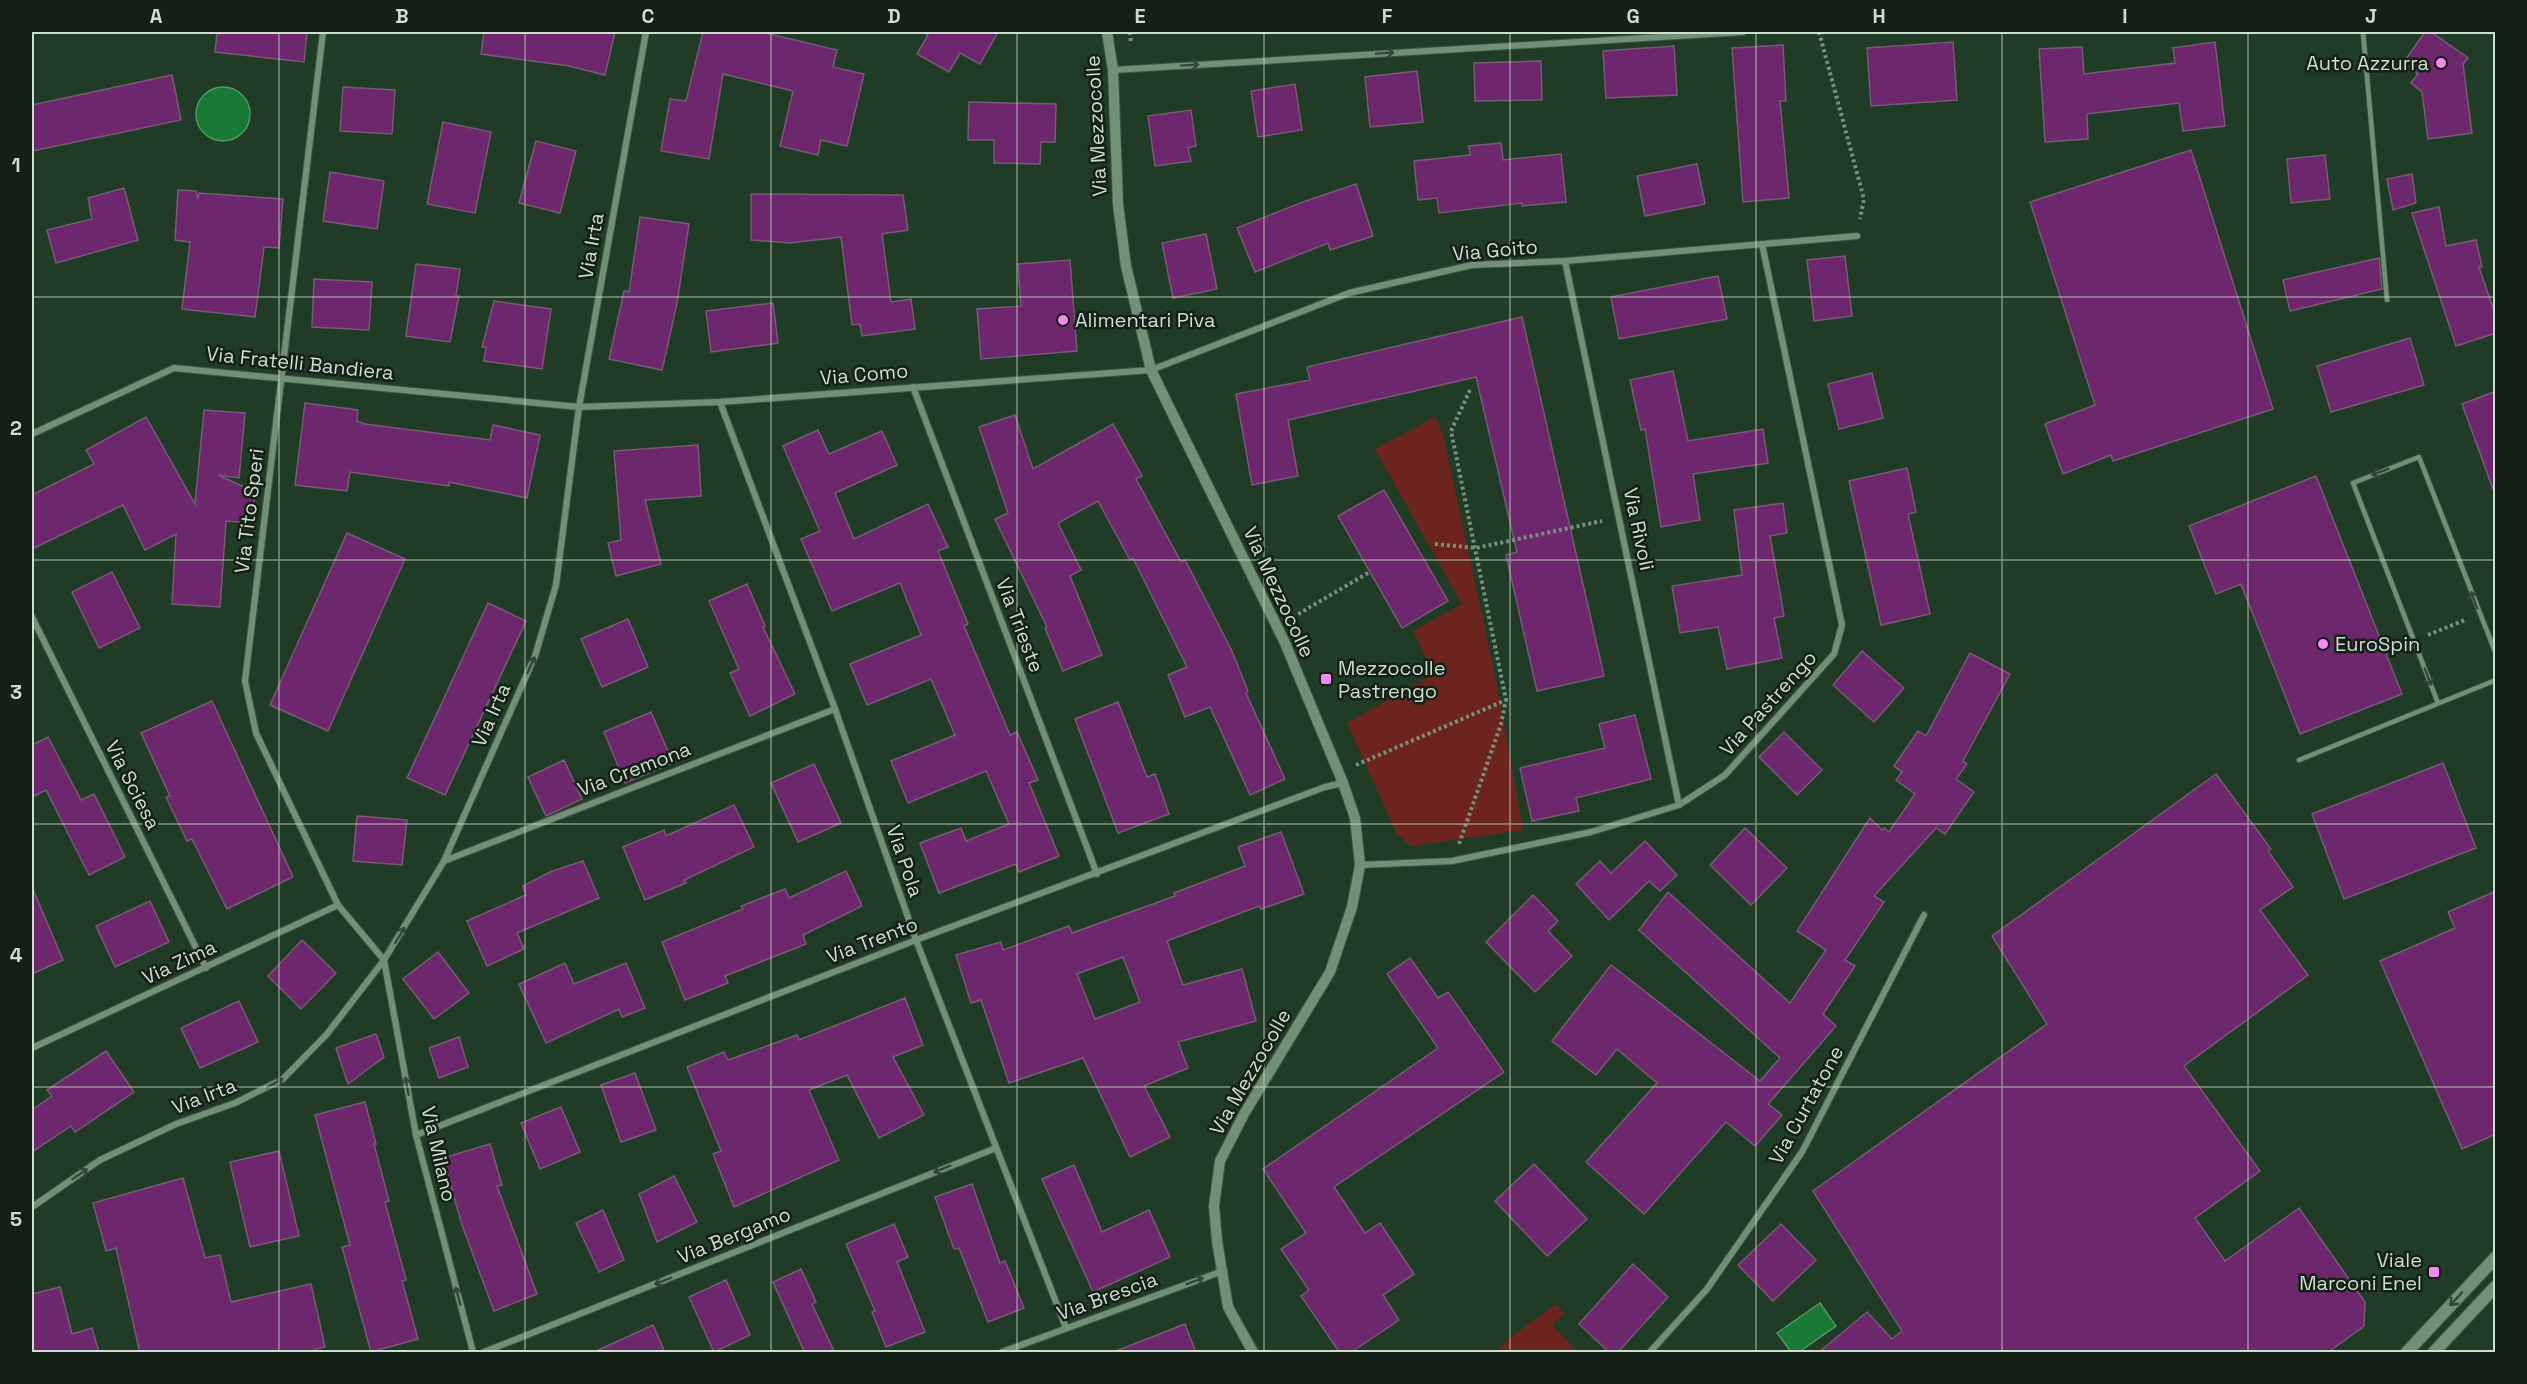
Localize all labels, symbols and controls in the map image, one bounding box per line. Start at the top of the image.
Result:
text: A [150,3,163,29]
text: B [395,3,409,29]
text: C [642,3,655,29]
text: D [887,3,901,29]
text: E [1134,3,1146,29]
text: F [1382,3,1393,29]
text: G [1626,3,1640,29]
text: H [1872,3,1886,29]
text: I [2122,3,2128,29]
text: J [2365,3,2377,29]
one-way arrow [1374,48,1394,59]
place label: Auto Azzurra [2306,50,2429,76]
street label: Via Mezzocolle [1079,55,1113,197]
marker: Auto Azzurra [2434,56,2448,70]
one-way arrow [1179,60,1199,71]
text: 1 [11,152,21,178]
street label: Via Irta [572,211,610,281]
street label: Via Goito [1451,233,1539,267]
place label: Alimentari Piva [1075,307,1216,333]
marker: Alimentari Piva [1056,313,1070,327]
street label: Via Fratelli Bandiera [205,340,395,386]
street label: Via Como [819,357,909,391]
text: 2 [10,415,22,441]
street label: Via Tito Speri [228,447,270,575]
one-way arrow [2371,468,2389,479]
street label: Via Rivoli [1618,485,1660,573]
street label: Via Mezzocolle [1237,522,1321,662]
street label: Via Trieste [990,574,1050,676]
one-way arrow [2468,591,2479,610]
place label: EuroSpin [2335,631,2420,657]
marker: EuroSpin [2316,637,2330,651]
street label: Via Pastrengo [1714,645,1822,761]
place label: Mezzocolle Pastrengo [1338,655,1446,704]
one-way arrow [526,657,538,675]
one-way arrow [2423,667,2434,686]
marker: Mezzocolle Pastrengo [1319,672,1333,686]
text: 3 [10,679,22,705]
street label: Via Irta [466,679,516,751]
street label: Via Sciesa [99,736,167,834]
street label: Via Cremona [574,736,694,802]
street label: Via Pola [881,822,929,900]
street label: Via Trento [823,911,921,969]
one-way arrow [394,927,406,944]
street label: Via Zima [138,934,220,990]
text: 4 [10,942,23,968]
street label: Via Mezzocolle [1203,1004,1297,1140]
street label: Via Curtatone [1763,1041,1849,1169]
street label: Via Irta [168,1072,240,1120]
one-way arrow [266,1077,283,1089]
one-way arrow [401,1077,412,1096]
street label: Via Milano [415,1104,463,1204]
one-way arrow [933,1165,952,1176]
one-way arrow [71,1167,88,1180]
street label: Via Bergamo [673,1200,795,1270]
text: 5 [10,1206,22,1232]
place label: Viale Marconi Enel [2299,1247,2422,1296]
marker: Viale Marconi Enel [2427,1265,2441,1279]
street label: Via Brescia [1053,1266,1161,1326]
one-way arrow [1185,1275,1204,1286]
one-way arrow [655,1276,673,1287]
one-way arrow [452,1287,463,1306]
one-way arrow [2449,1292,2463,1307]

